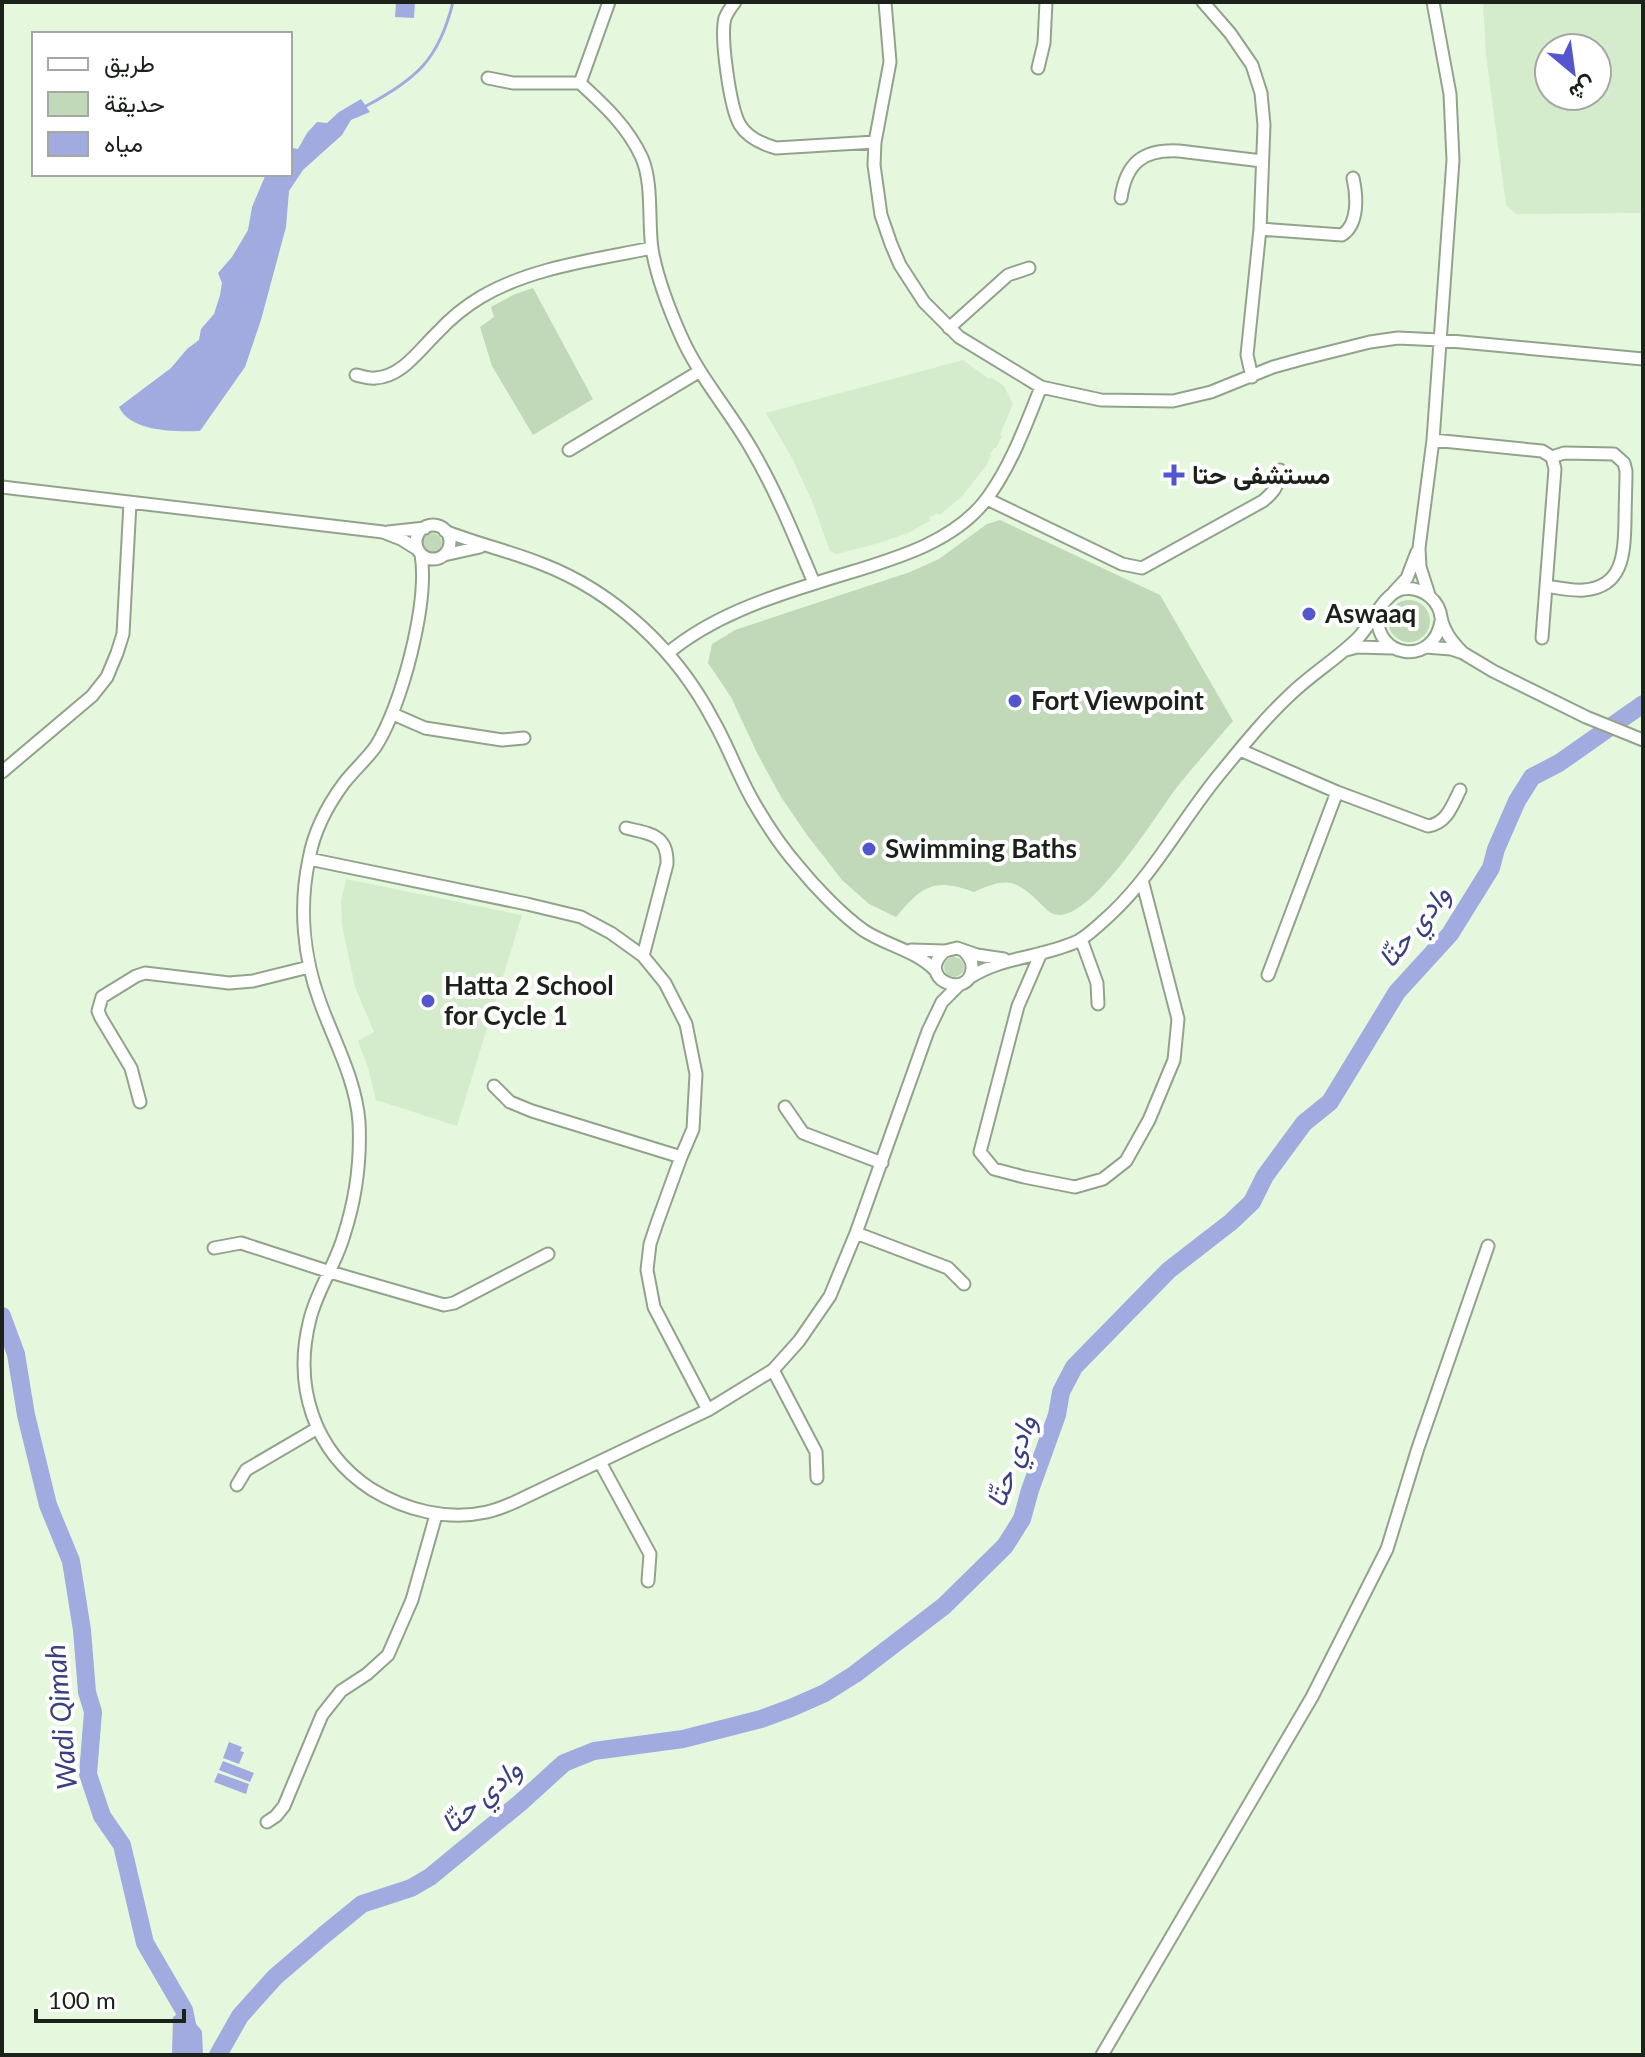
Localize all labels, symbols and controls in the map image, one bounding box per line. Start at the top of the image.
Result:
legend [32,32,292,176]
north arrow [1533,32,1613,112]
text: طريق [104,48,155,79]
text: ش [1564,71,1601,108]
text: حديقة [104,88,165,118]
text: مياه [104,128,143,158]
place label: مستشفى حتا [1192,458,1330,491]
marker: مستشفى حتا [1163,464,1185,486]
place label: Aswaaq [1324,597,1416,629]
marker: Aswaaq [1300,605,1318,623]
place label: Fort Viewpoint [1031,684,1204,716]
marker: Fort Viewpoint [1006,692,1024,710]
place label: Swimming Baths [885,832,1077,864]
marker: Swimming Baths [860,840,878,858]
water label: وادي حتّا [1370,877,1462,978]
place label: Hatta 2 School for Cycle 1 [444,969,614,1031]
marker: Hatta 2 School for Cycle 1 [419,992,437,1010]
water label: وادي حتّا [978,1409,1049,1514]
water label: Wadi Qimah [37,1643,83,1791]
water label: وادي حتّا [433,1751,533,1845]
scale bar [36,1973,184,2023]
text: 100 m [48,1985,116,2014]

